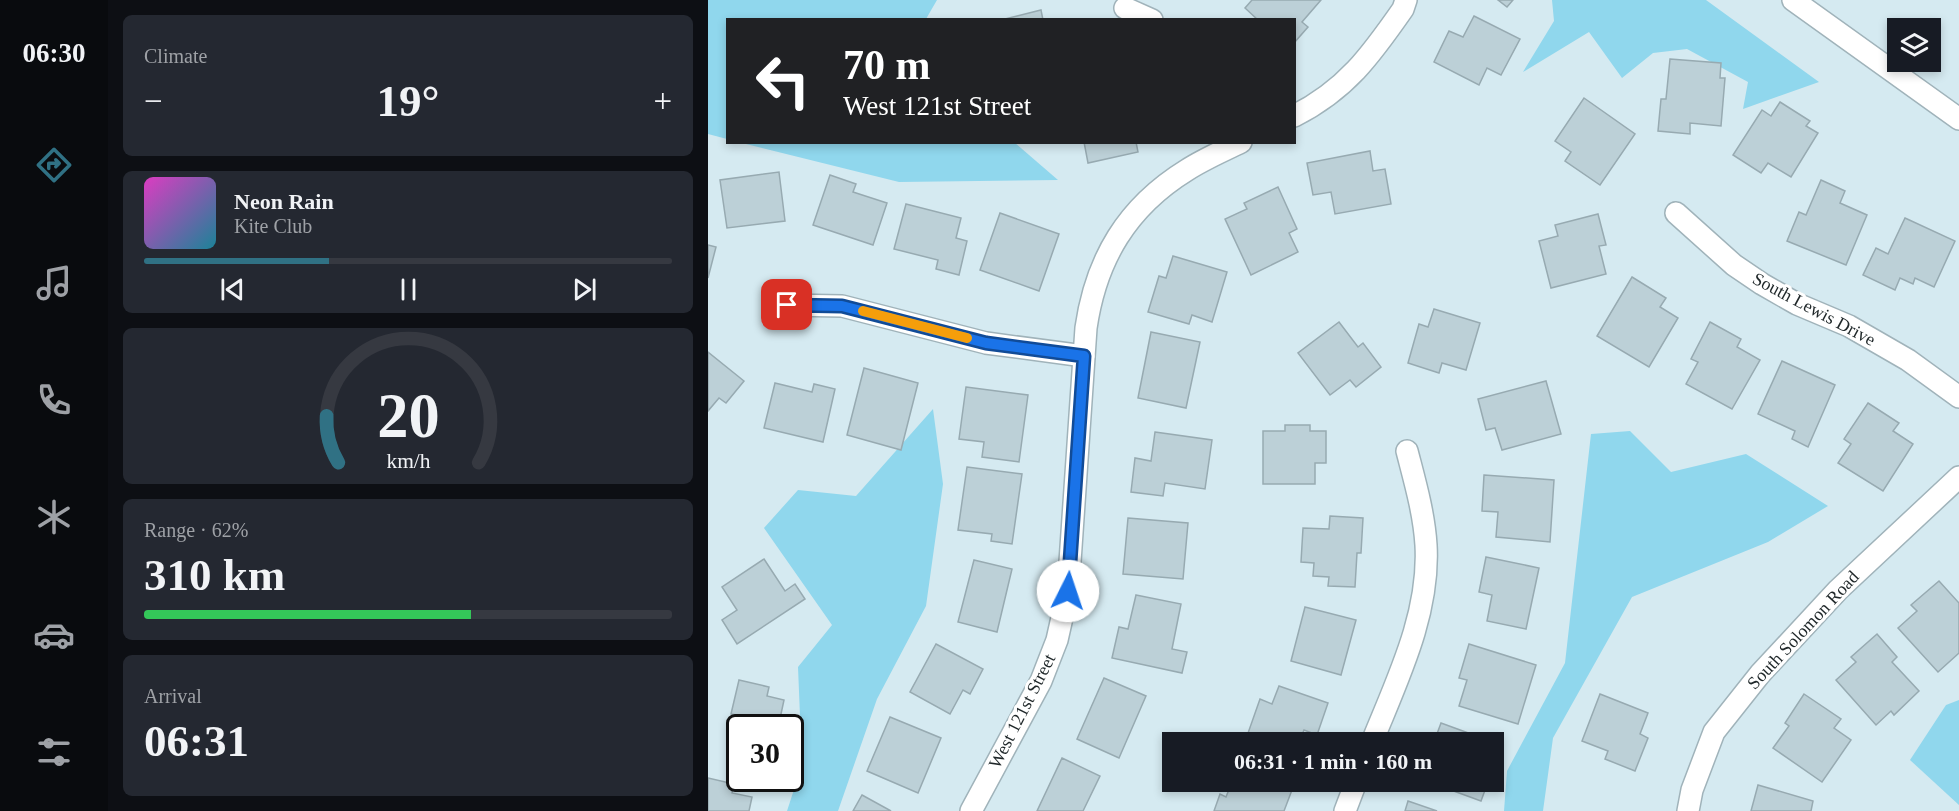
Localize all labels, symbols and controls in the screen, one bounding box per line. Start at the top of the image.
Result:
map controls [1887,18,1941,72]
button: layers [1887,18,1941,72]
text: 06:30 [23,38,86,68]
icon: left [744,42,822,120]
text: 70 m [843,42,931,88]
text: Climate [144,45,207,67]
text: 19° [377,76,440,126]
text: − [144,83,163,119]
text: + [653,83,672,119]
text: West 121st Street [843,91,1031,121]
icon: directions [33,144,75,186]
text: Neon Rain [234,189,334,214]
text: Kite Club [234,215,312,237]
icon: music [33,262,75,304]
street label: South Lewis Drive [1749,268,1879,350]
icon: previous [216,273,249,306]
icon: pause [392,273,425,306]
icon: next [568,273,601,306]
pin [761,279,812,330]
icon: arrive [770,288,803,321]
icon: phone [33,379,75,421]
text: 20 [377,381,439,450]
text: km/h [386,449,430,473]
icon: climate [33,496,75,538]
text: Range · 62% [144,519,248,541]
text: 310 km [144,550,285,600]
position arrow [1036,559,1100,623]
street label: South Solomon Road [1743,567,1863,693]
icon: car [33,614,75,656]
street label: West 121st Street [985,651,1059,771]
text: Arrival [144,685,202,707]
speed limit sign: 30 [726,714,804,792]
text: 06:31 [144,716,249,766]
icon: filters [33,731,75,773]
text: 06:31 · 1 min · 160 m [1234,749,1432,774]

